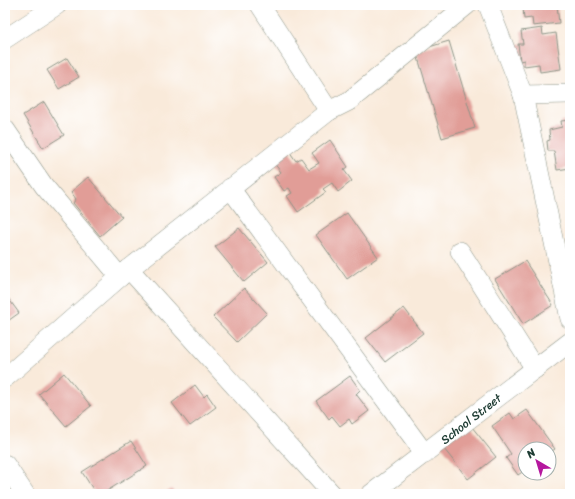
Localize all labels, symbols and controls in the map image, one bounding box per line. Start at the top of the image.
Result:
street label: School Street [435,387,507,450]
north arrow [517,441,557,481]
text: N [522,443,540,464]

